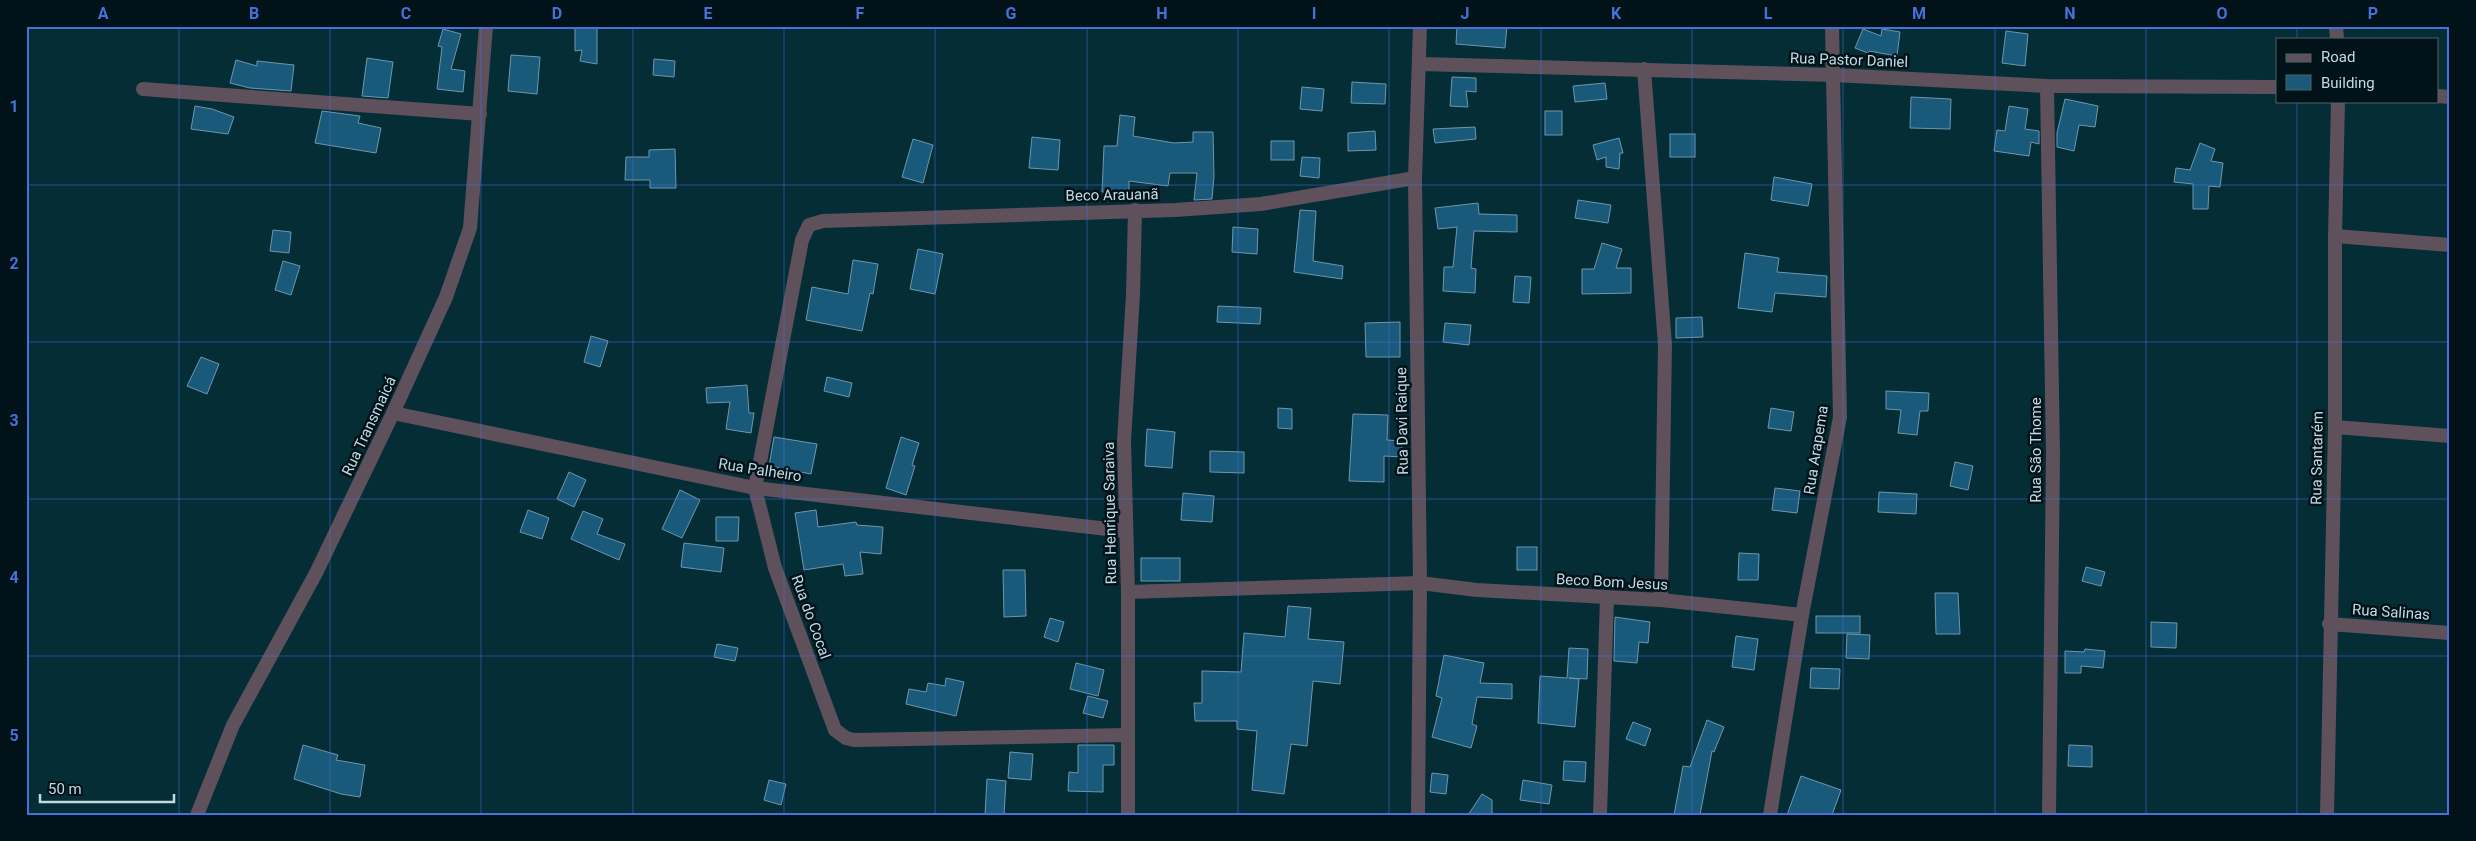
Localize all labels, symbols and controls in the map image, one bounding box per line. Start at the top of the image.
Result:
text: A [98,4,109,23]
text: B [249,4,259,23]
text: C [401,4,411,23]
text: D [552,4,562,23]
text: E [704,4,713,23]
text: F [856,4,865,23]
text: G [1006,4,1017,23]
text: H [1156,4,1168,23]
text: I [1312,4,1316,23]
text: J [1461,4,1469,23]
text: K [1611,4,1622,23]
text: L [1764,4,1773,23]
text: M [1912,4,1926,23]
text: N [2064,4,2076,23]
text: O [2216,4,2228,23]
text: P [2368,4,2378,23]
legend [2276,38,2438,102]
text: Road [2321,48,2355,66]
street label: Rua Pastor Daniel [1790,49,1908,71]
text: Building [2321,74,2375,92]
text: 1 [9,97,19,116]
street label: Beco Arauanã [1065,185,1159,205]
text: 2 [9,254,19,273]
street label: Rua Davi Raique [1392,367,1412,475]
street label: Rua Transmaicá [338,374,400,478]
street label: Rua São Thome [2027,397,2045,503]
street label: Rua Arapema [1800,404,1832,496]
text: 3 [9,411,19,430]
street label: Rua Santarém [2307,411,2327,505]
street label: Rua Henrique Saraiva [1100,442,1120,584]
street label: Rua Palheiro [717,455,803,485]
text: 4 [9,568,19,587]
street label: Beco Bom Jesus [1556,570,1668,594]
street label: Rua do Cocal [787,573,835,661]
street label: Rua Salinas [2351,600,2431,624]
text: 5 [9,726,19,745]
scale bar [40,771,174,803]
text: 50 m [48,780,82,798]

